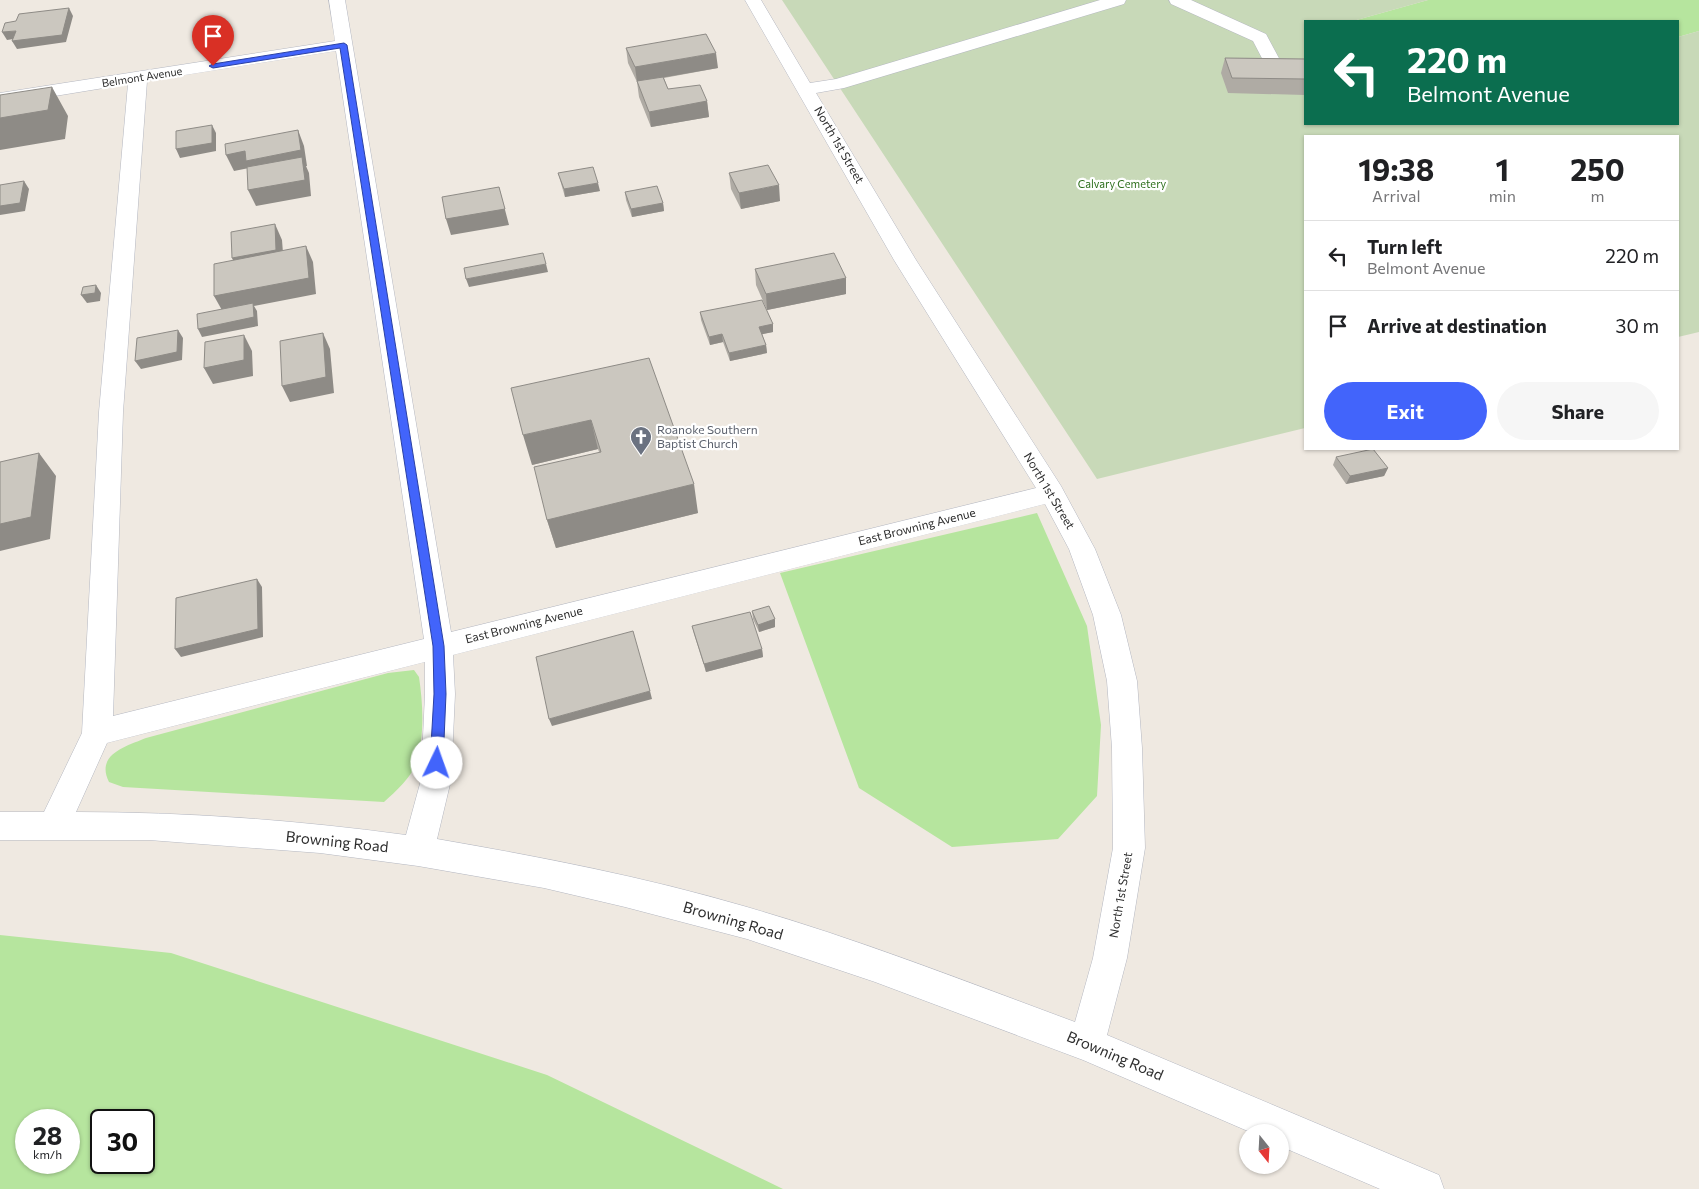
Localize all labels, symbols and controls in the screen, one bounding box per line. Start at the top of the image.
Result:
pin [192,15,234,66]
icon: arrive [199,22,227,50]
text: 220 m [1407,37,1507,80]
icon: left [1324,40,1389,105]
street label: Belmont Avenue [101,64,183,89]
text: Belmont Avenue [1407,80,1570,107]
street label: North 1st Street [812,103,868,186]
text: 19:38 [1358,150,1434,187]
text: 1 [1495,150,1509,187]
text: 250 [1570,150,1625,187]
park label: Calvary Cemetery [1078,177,1167,190]
text: Arrival [1372,186,1421,205]
text: min [1489,186,1516,205]
text: m [1590,186,1604,205]
text: Turn left [1367,235,1442,258]
icon: left [1324,242,1352,270]
text: 220 m [1605,244,1659,267]
text: Belmont Avenue [1367,258,1485,277]
icon: arrive [1324,312,1352,340]
text: Arrive at destination [1367,314,1547,337]
text: 30 m [1616,314,1659,337]
button: Exit [1324,382,1487,440]
button: Share [1497,382,1659,440]
place label: Roanoke Southern Baptist Church [657,422,758,450]
church icon: Roanoke Southern Baptist Church [629,425,653,456]
street label: North 1st Street [1022,450,1078,531]
street label: East Browning Avenue [857,505,977,547]
street label: East Browning Avenue [464,603,584,645]
position arrow [410,736,462,788]
street label: Browning Road [285,827,389,855]
street label: North 1st Street [1106,851,1134,939]
street label: Browning Road [681,897,785,943]
street label: Browning Road [1064,1027,1166,1084]
speed limit sign: 30 [90,1109,155,1174]
text: 28 [33,1120,62,1150]
north arrow [1239,1124,1289,1174]
map controls [1239,1124,1289,1174]
text: km/h [33,1147,62,1161]

